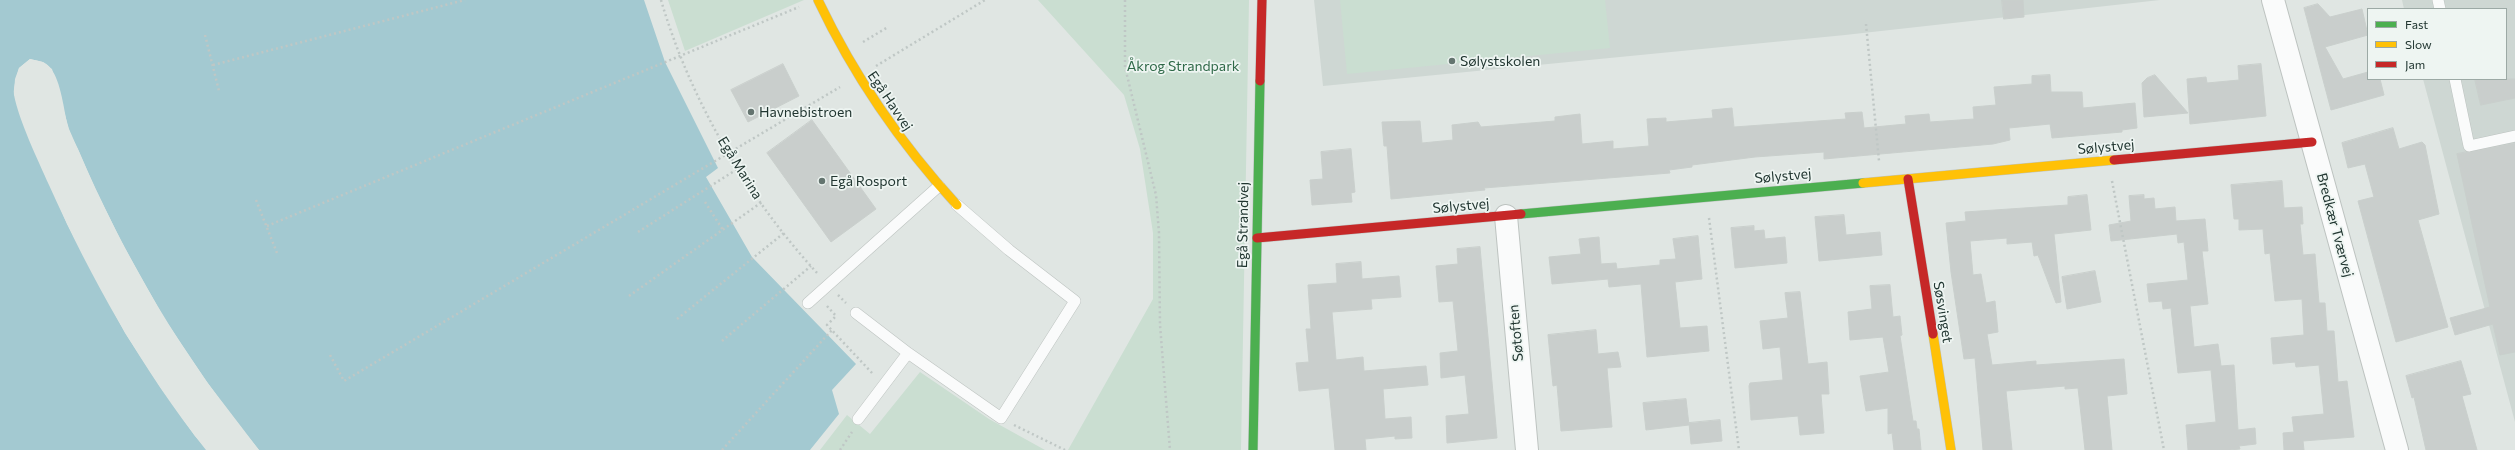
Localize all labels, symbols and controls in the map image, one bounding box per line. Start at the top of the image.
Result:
legend [2367,8,2507,80]
text: Fast [2405,17,2428,31]
text: Slow [2405,37,2432,51]
place label: Sølystskolen [1460,53,1540,69]
marker: Sølystskolen [1447,56,1457,66]
text: Jam [2405,57,2425,71]
park label: Åkrog Strandpark [1127,58,1239,74]
street label: Egå Havvej [864,68,916,134]
place label: Havnebistroen [759,104,852,120]
marker: Havnebistroen [746,107,756,117]
street label: Egå Marina [714,134,766,202]
street label: Sølystvej [2077,136,2135,158]
street label: Sølystvej [1754,165,1812,187]
street label: Bredkær Tværvej [2313,171,2357,279]
place label: Egå Rosport [830,173,907,189]
marker: Egå Rosport [817,176,827,186]
street label: Egå Strandvej [1234,182,1252,268]
street label: Sølystvej [1432,195,1490,217]
street label: Søsvinget [1930,280,1956,344]
street label: Søtoften [1505,304,1527,362]

